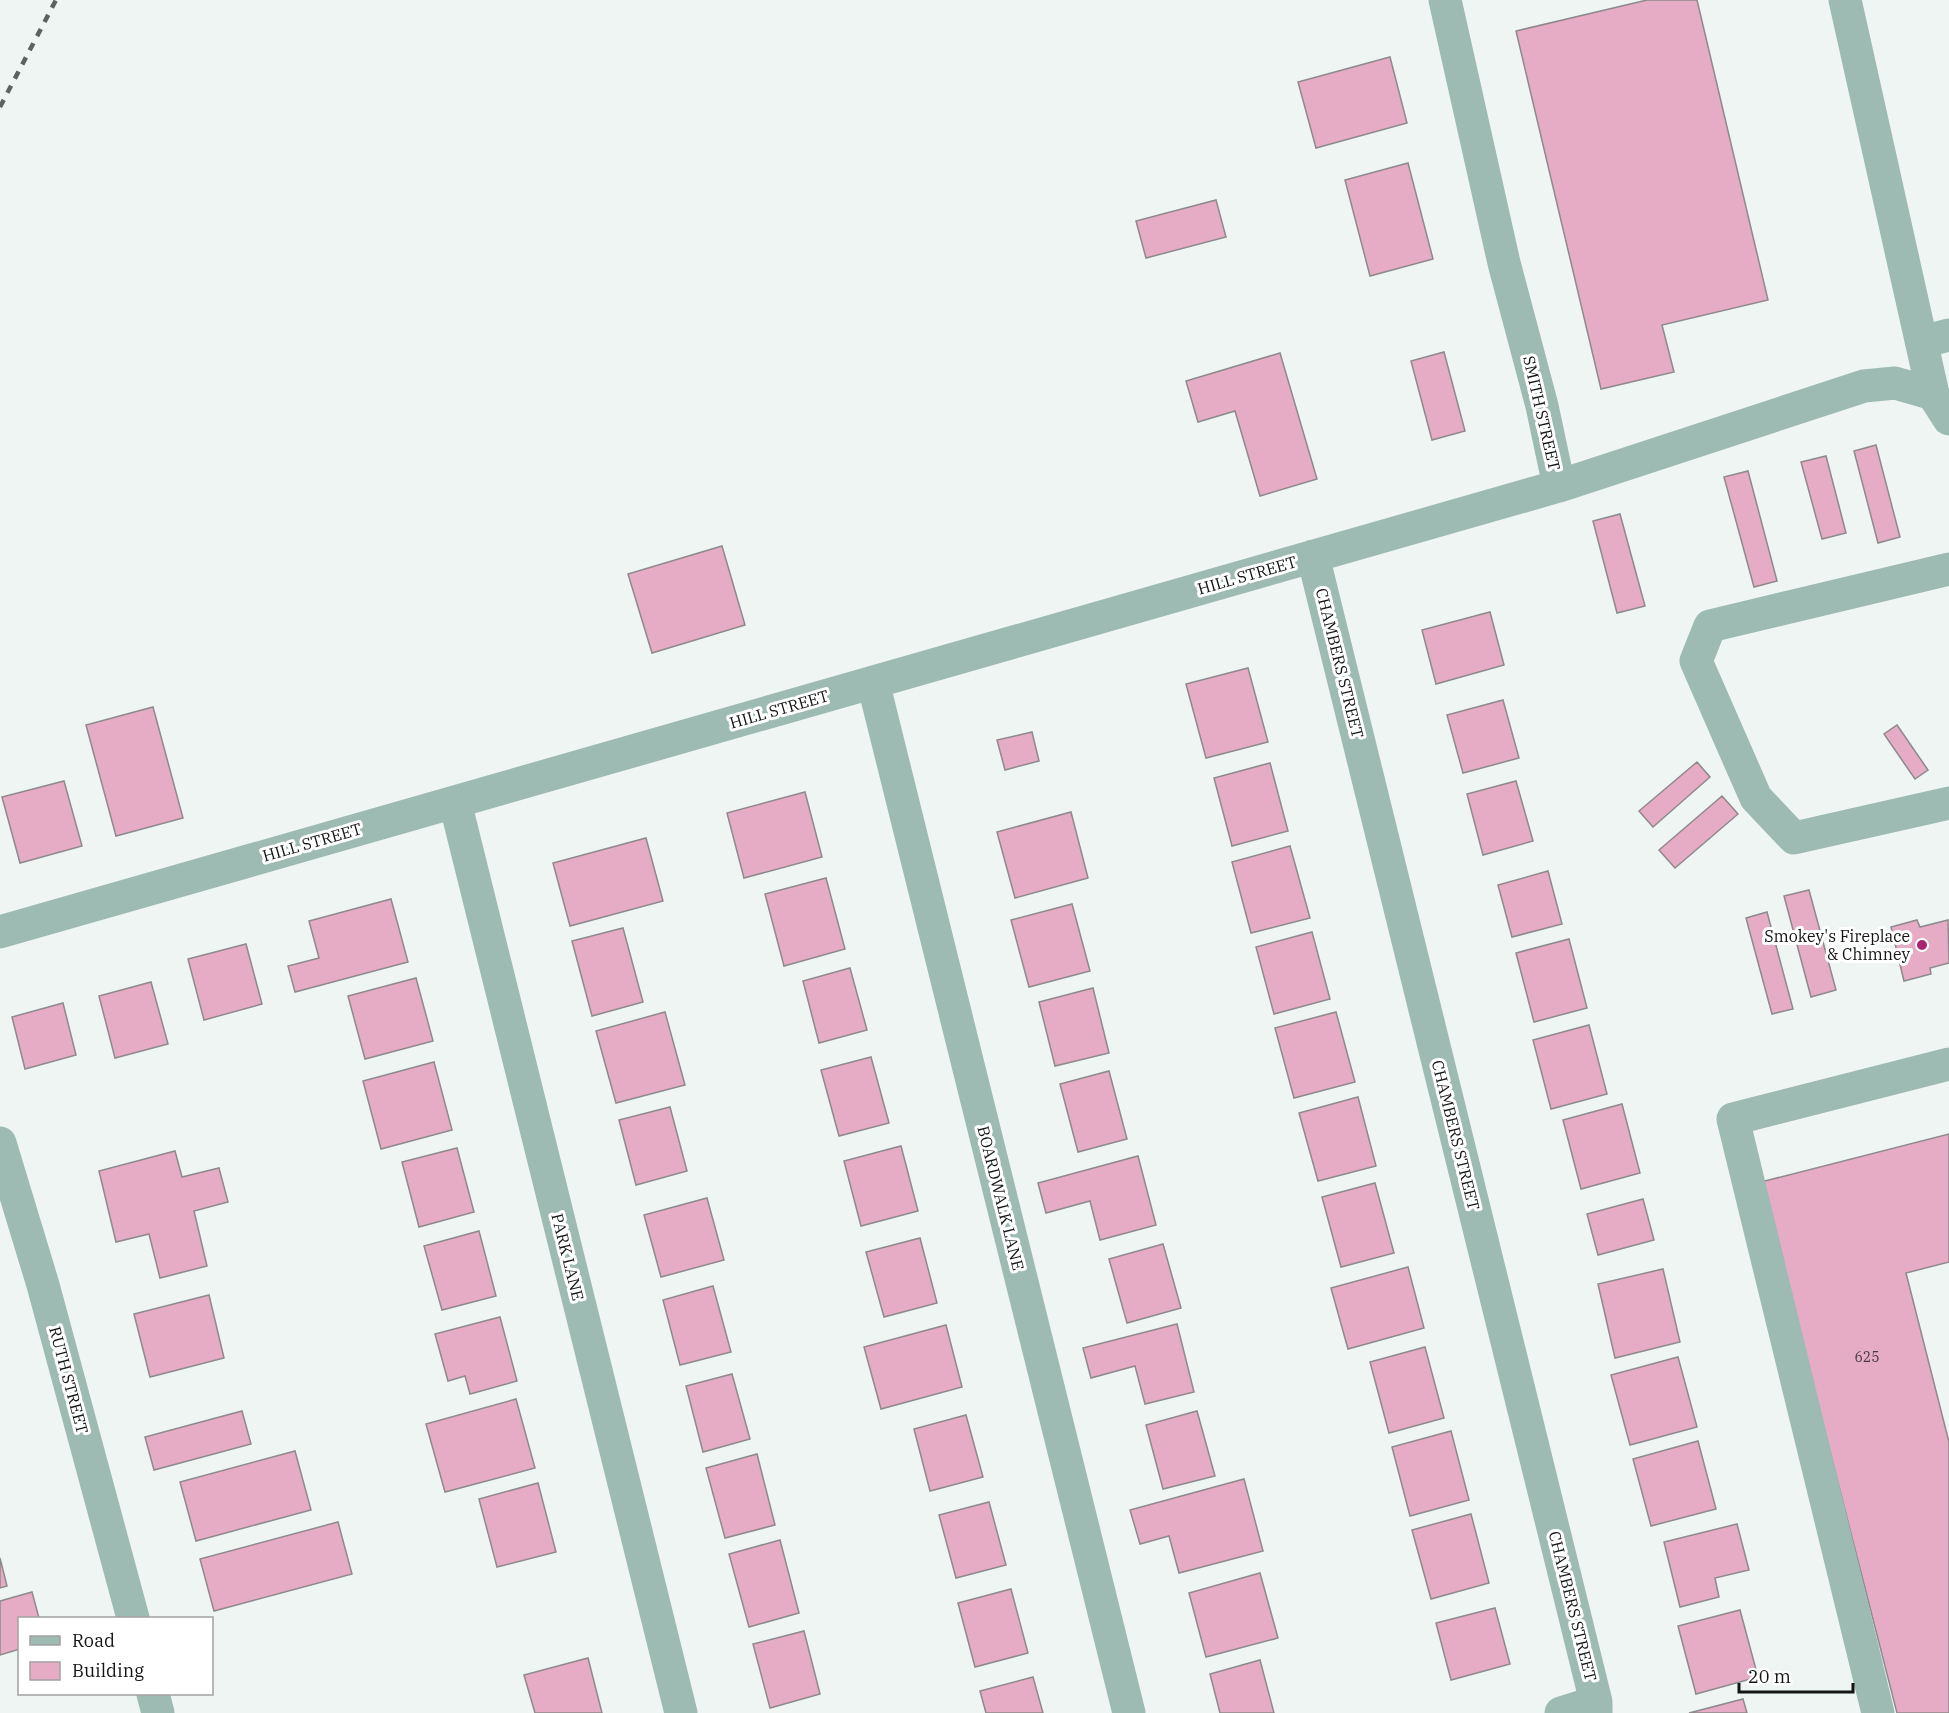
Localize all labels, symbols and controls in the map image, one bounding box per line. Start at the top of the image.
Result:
street label: SMITH STREET [1519,354,1565,472]
street label: HILL STREET [1195,551,1299,599]
street label: CHAMBERS STREET [1312,586,1368,740]
street label: HILL STREET [727,685,831,733]
street label: HILL STREET [260,818,364,866]
place label: Smokey's Fireplace & Chimney [1764,926,1910,964]
marker: Smokey's Fireplace & Chimney [1915,938,1929,952]
street label: CHAMBERS STREET [1428,1058,1484,1212]
street label: BOARDWALK LANE [973,1124,1029,1272]
street label: PARK LANE [547,1211,589,1303]
street label: RUTH STREET [45,1324,93,1436]
house number: 625 [1854,1348,1880,1366]
street label: CHAMBERS STREET [1545,1529,1601,1683]
legend [18,1617,213,1695]
text: Road [72,1629,115,1652]
scale bar [1739,1656,1853,1694]
text: Building [72,1659,144,1682]
text: 20 m [1748,1665,1791,1688]

